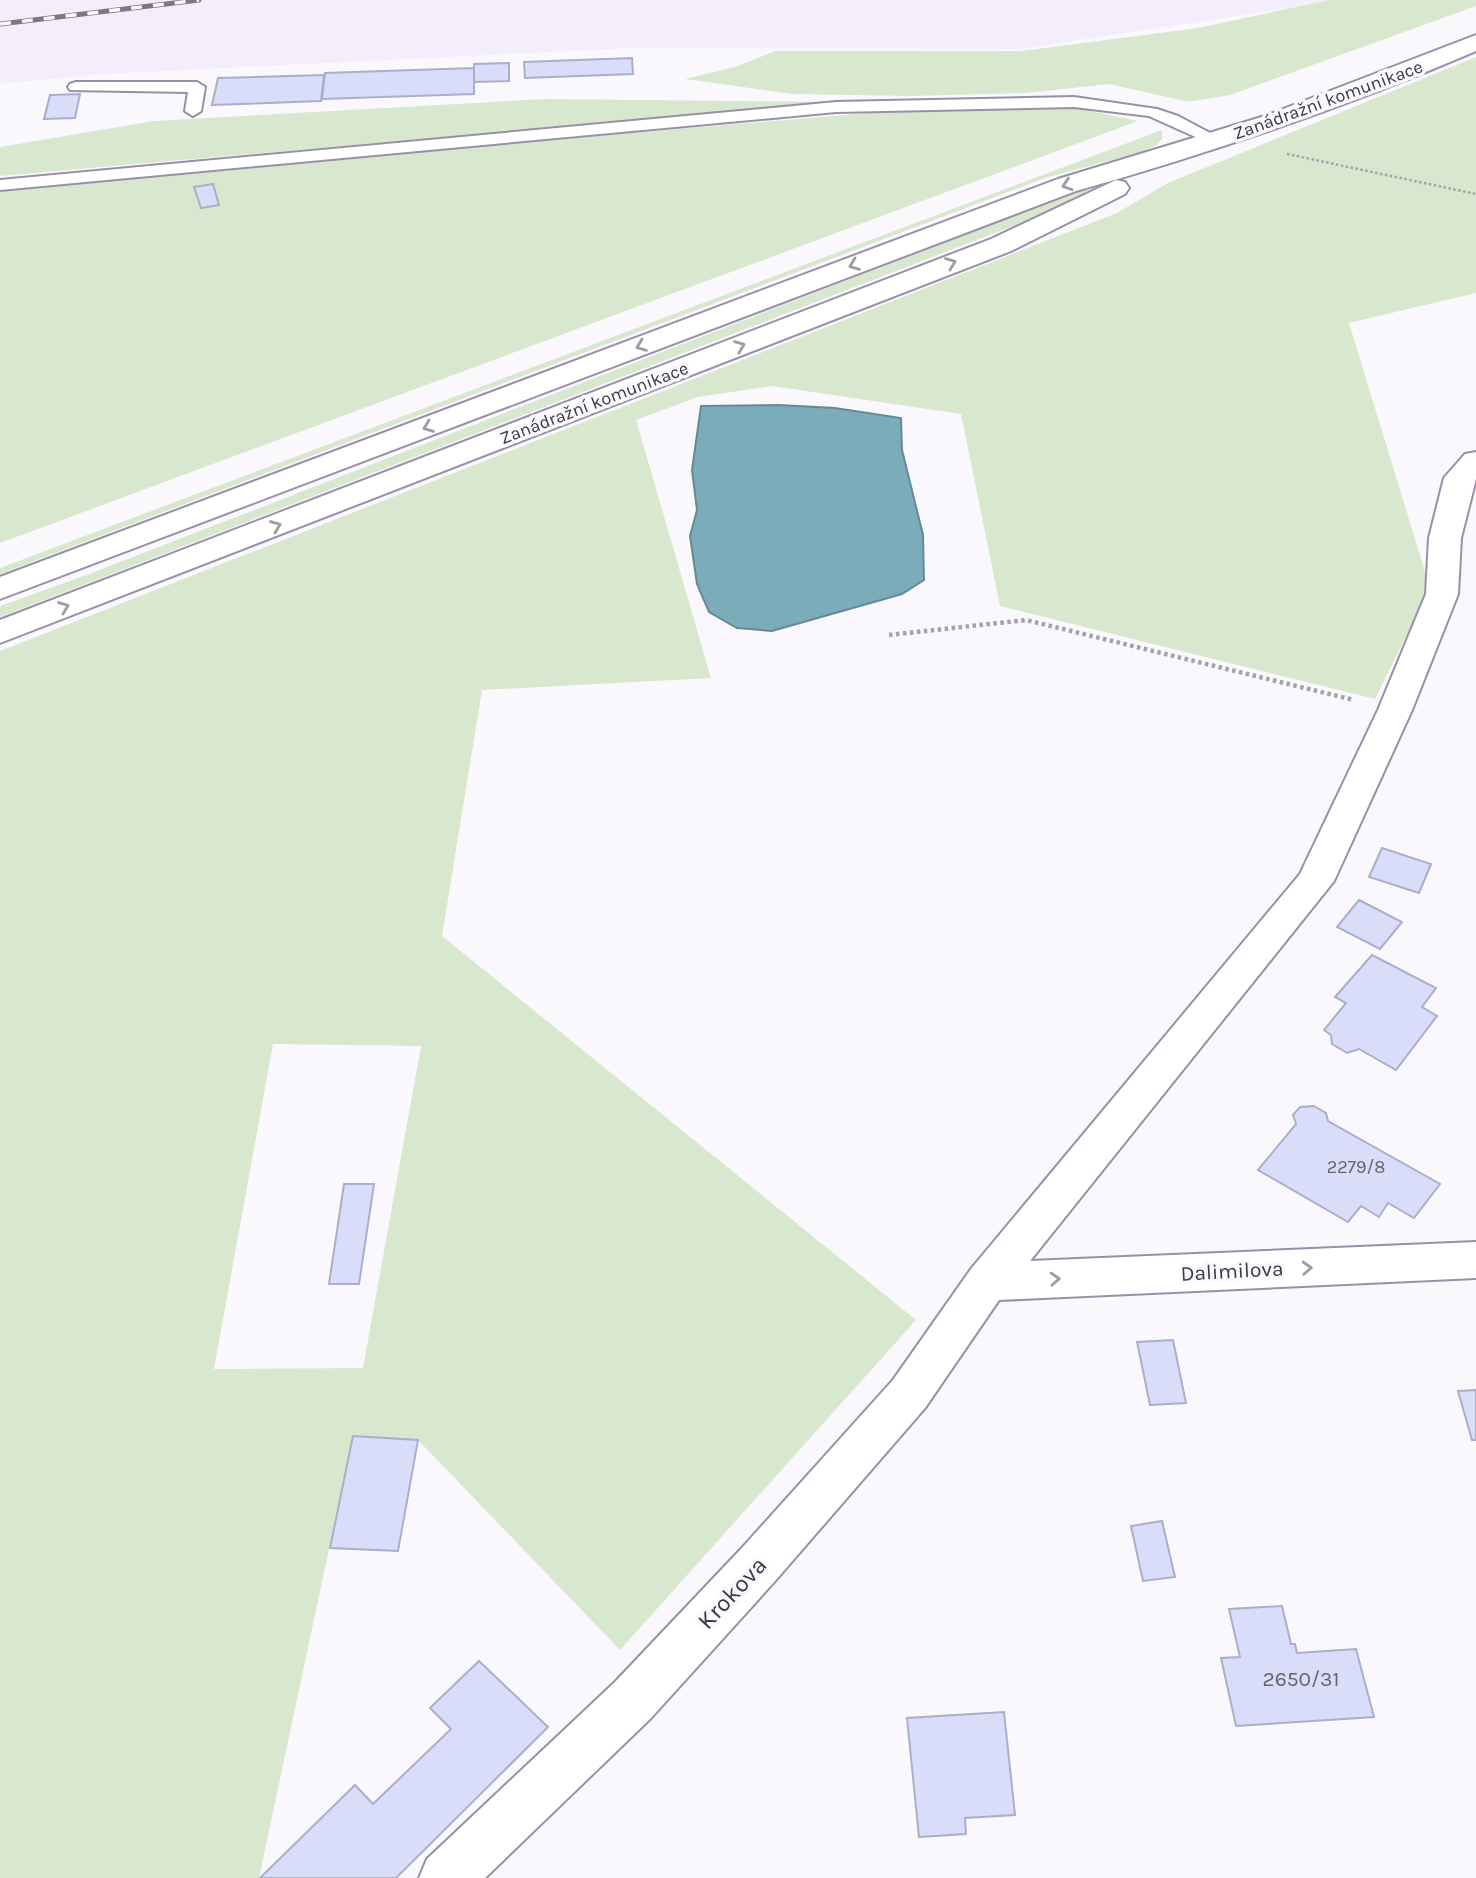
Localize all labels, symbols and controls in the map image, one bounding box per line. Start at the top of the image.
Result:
street label: Zanádražní komunikace [1230,55,1426,145]
one-way arrow [1061,177,1073,192]
one-way arrow [848,257,860,271]
one-way arrow [945,258,957,272]
one-way arrow [635,337,647,351]
one-way arrow [733,340,745,354]
street label: Zanádražní komunikace [497,357,691,449]
one-way arrow [423,418,435,432]
one-way arrow [270,520,282,534]
one-way arrow [57,601,69,615]
house number: 2279/8 [1327,1156,1385,1178]
street label: Dalimilova [1180,1256,1284,1286]
one-way arrow [1302,1260,1313,1275]
one-way arrow [1050,1272,1061,1287]
street label: Krokova [692,1551,772,1635]
house number: 2650/31 [1263,1667,1339,1691]

